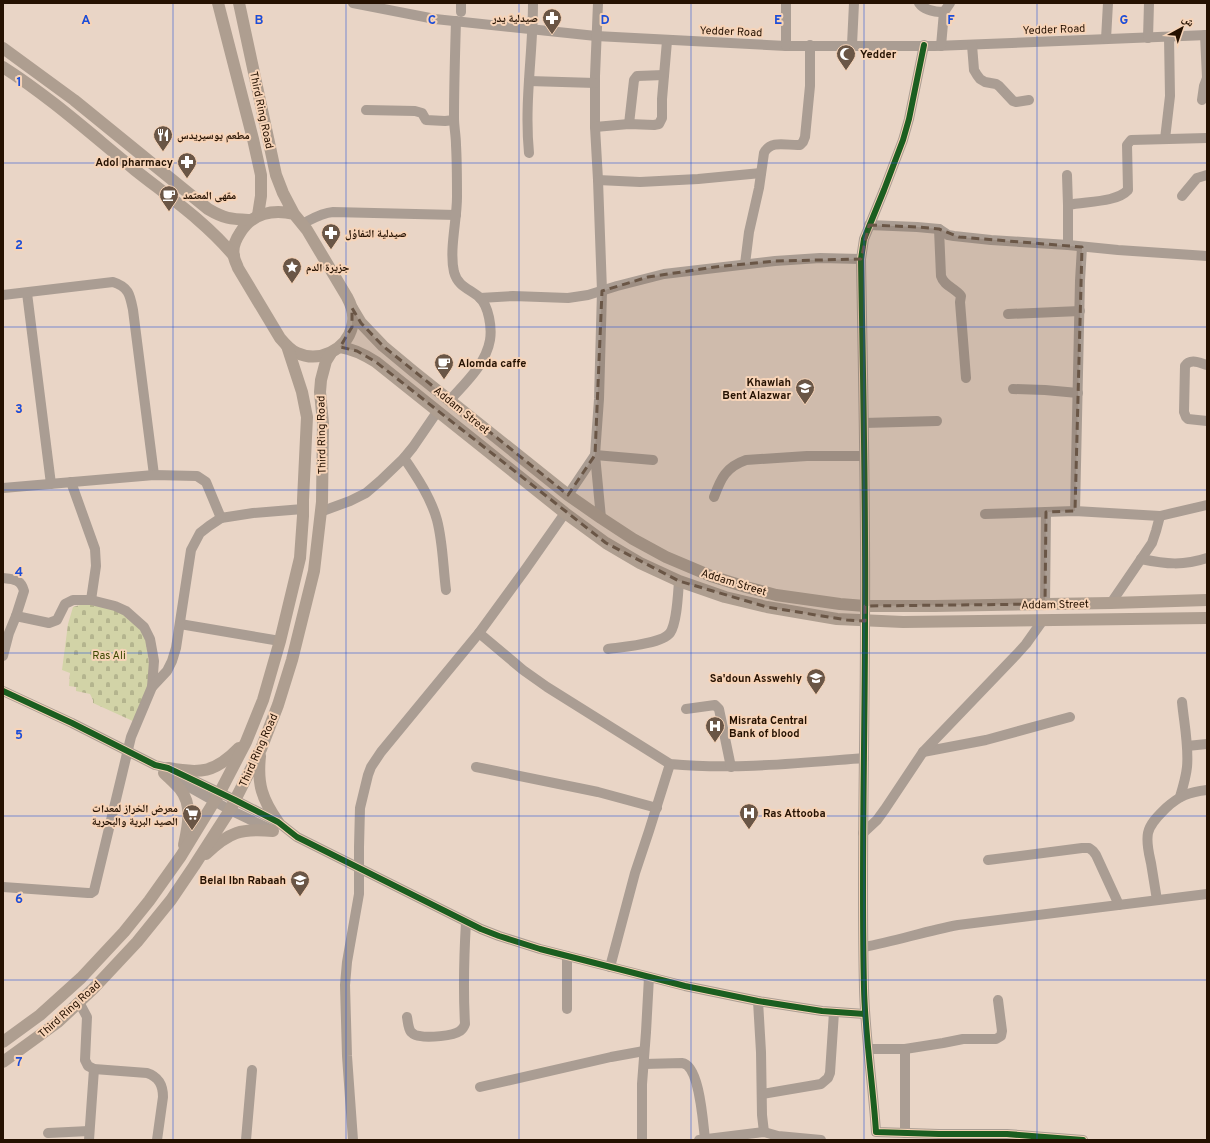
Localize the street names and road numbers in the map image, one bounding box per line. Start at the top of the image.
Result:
street label: Yedder Road [1022,22,1086,38]
street label: Yedder Road [699,24,763,40]
street label: Third Ring Road [246,70,276,150]
street label: Addam Street [431,384,492,438]
street label: Third Ring Road [314,395,330,475]
street label: Addam Street [699,566,768,600]
street label: Addam Street [1021,597,1089,613]
street label: Third Ring Road [236,712,281,789]
street label: Third Ring Road [36,978,104,1041]

